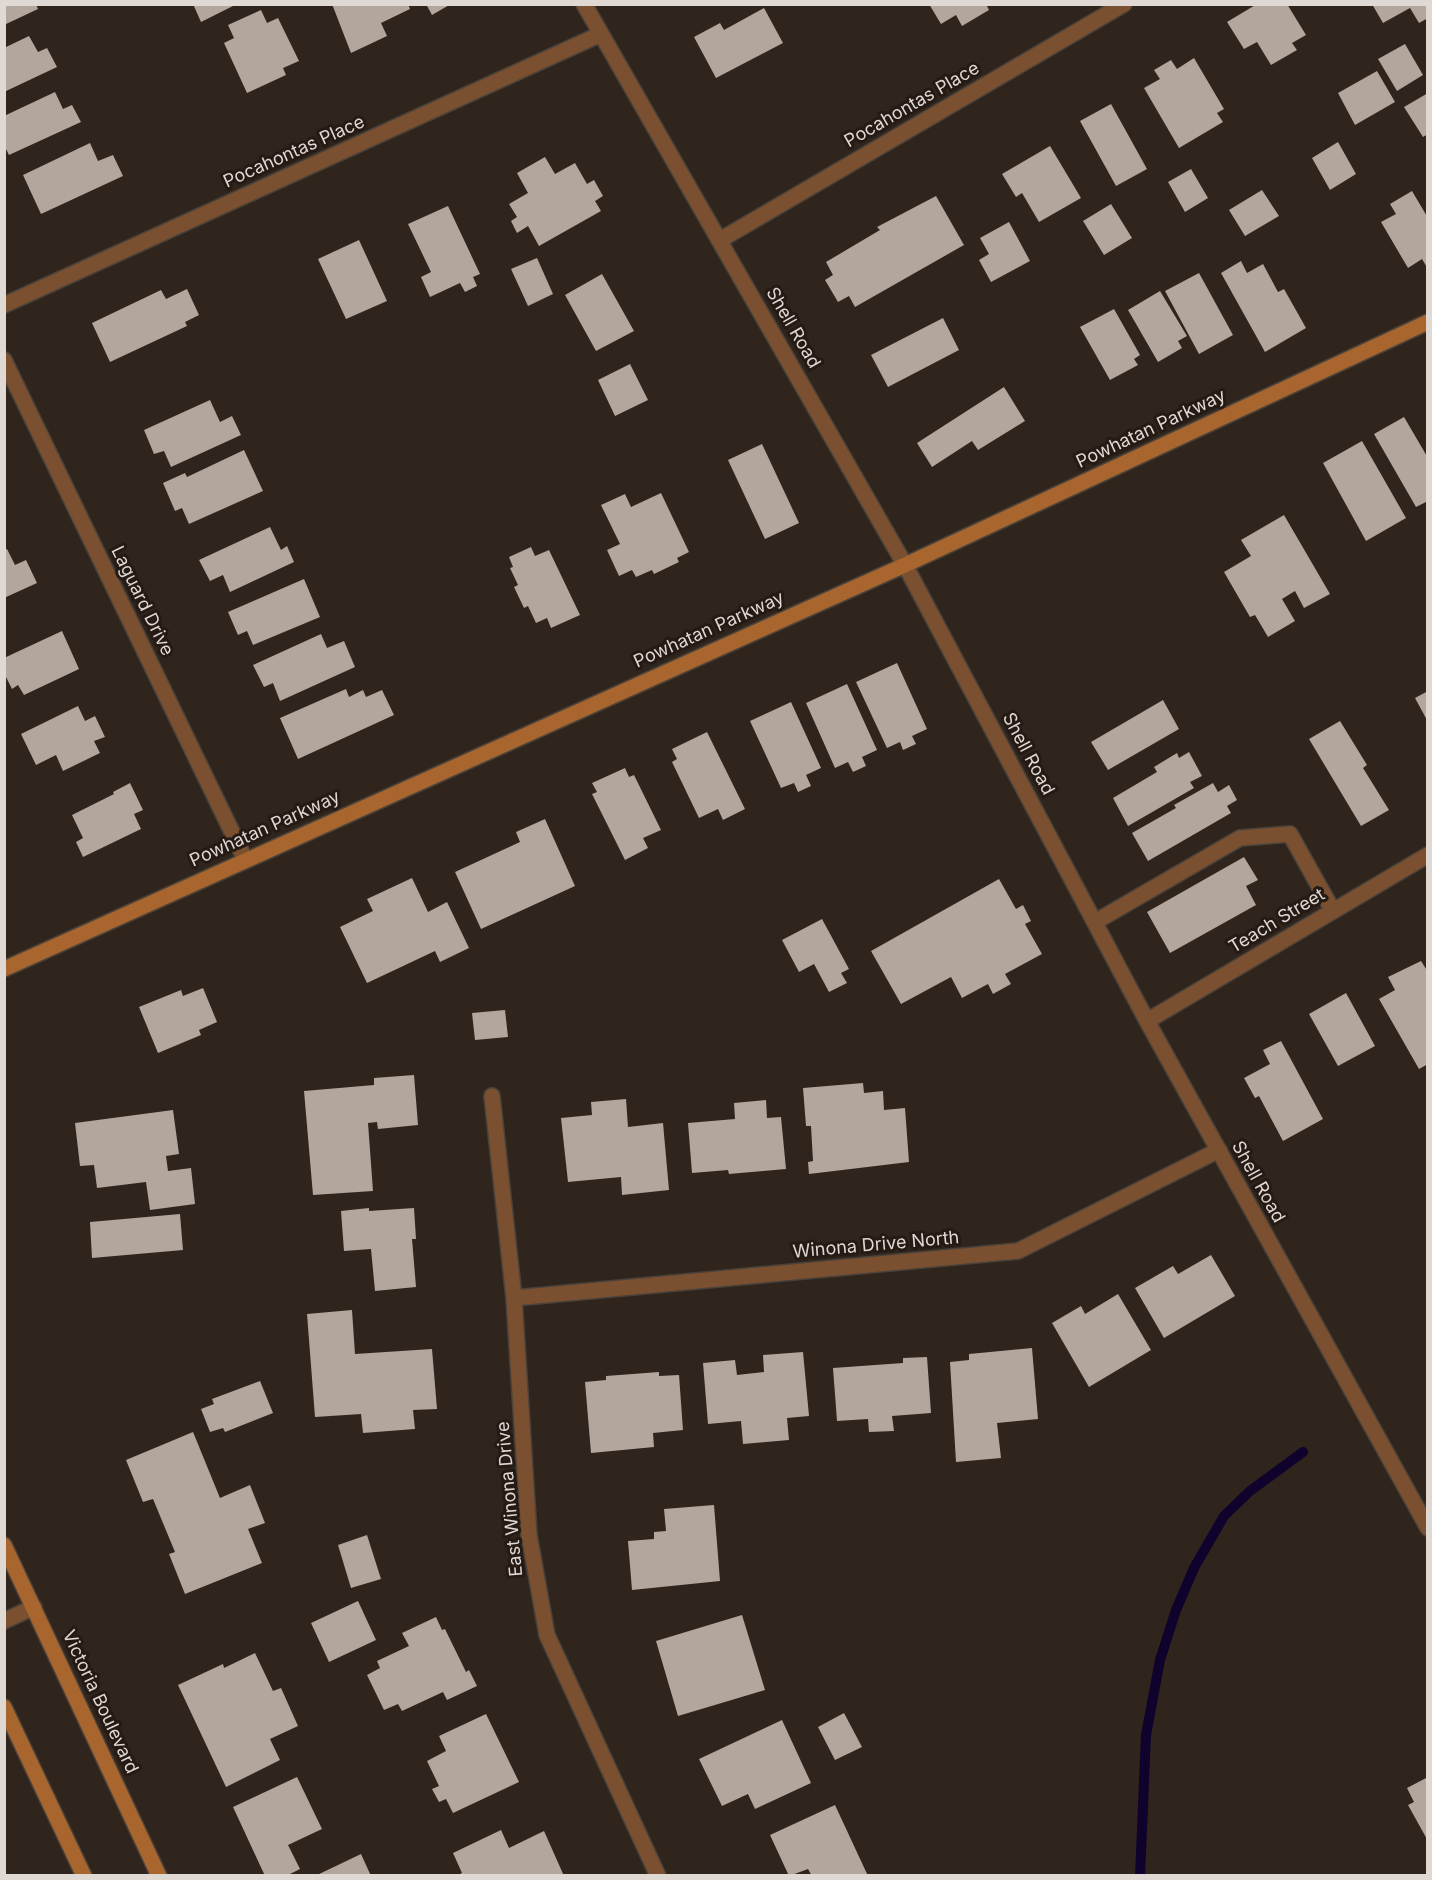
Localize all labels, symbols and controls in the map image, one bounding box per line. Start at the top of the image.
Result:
street label: Pocahontas Place [841,58,983,152]
street label: Pocahontas Place [220,111,368,193]
street label: Shell Road [761,284,825,372]
street label: Powhatan Parkway [1073,385,1229,473]
street label: Laguard Drive [106,543,178,659]
street label: Powhatan Parkway [630,587,788,673]
street label: Shell Road [997,709,1059,799]
street label: Powhatan Parkway [186,786,344,872]
street label: Teach Street [1225,884,1329,958]
street label: Shell Road [1227,1137,1289,1227]
street label: Winona Drive North [792,1227,960,1263]
street label: East Winona Drive [492,1421,528,1577]
street label: Victoria Boulevard [57,1627,143,1777]

